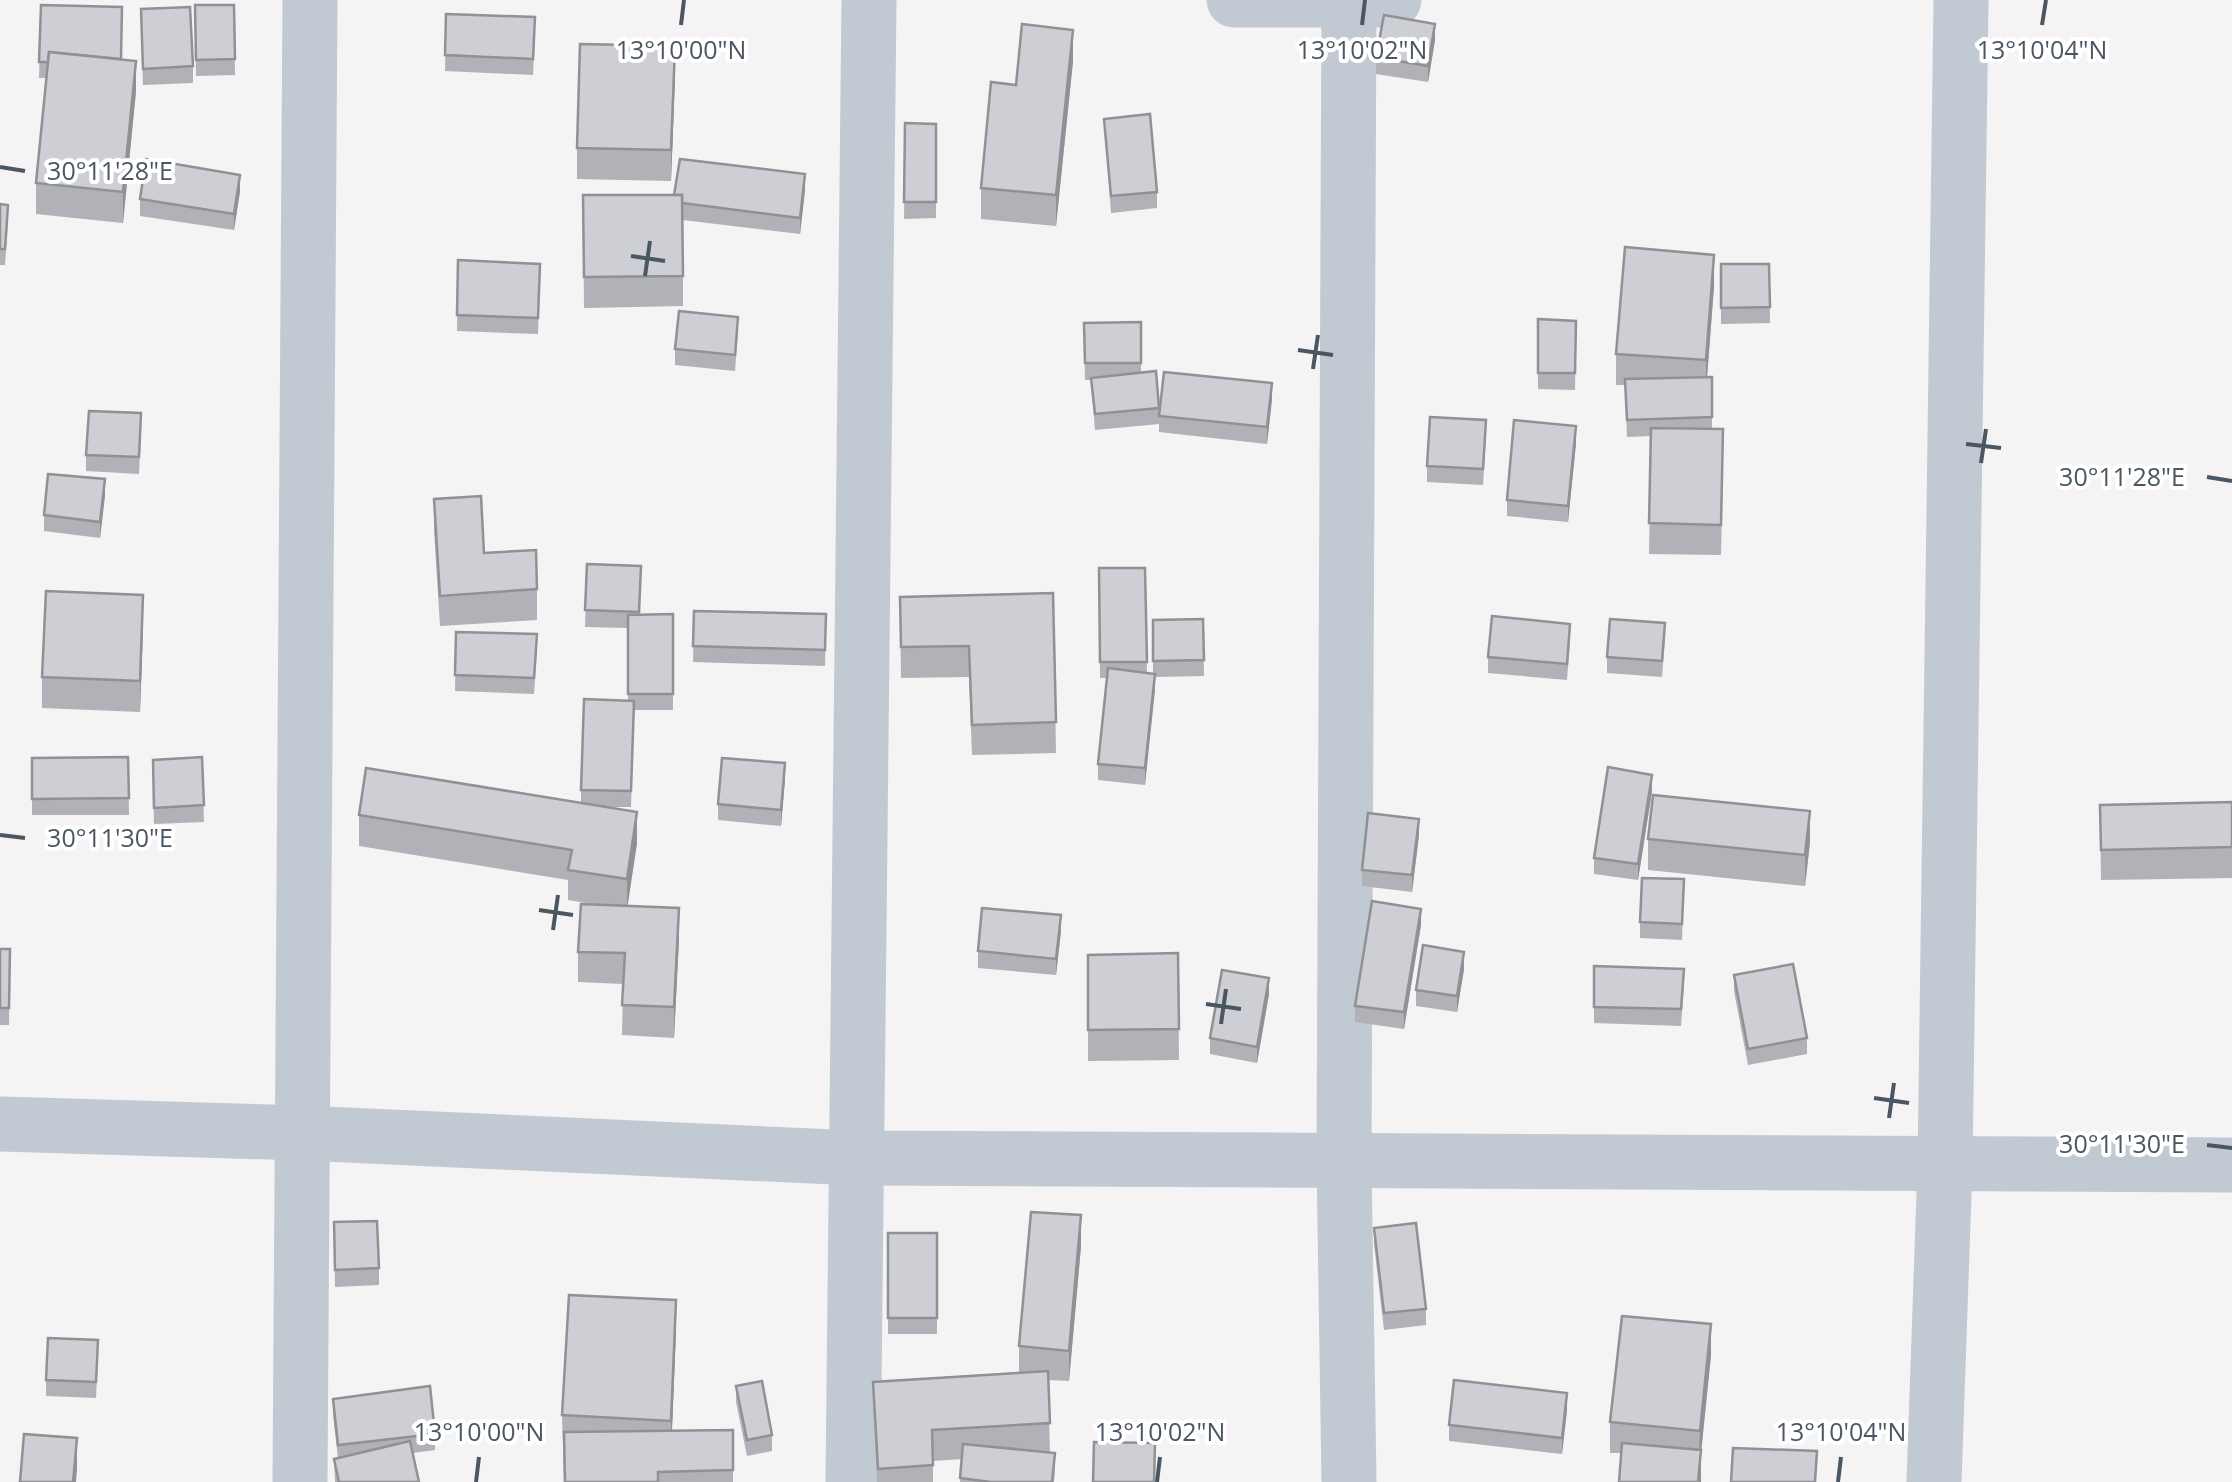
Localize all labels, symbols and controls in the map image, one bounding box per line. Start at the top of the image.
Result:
text: 13°10'00"N [616,32,746,66]
text: 13°10'02"N [1297,32,1427,66]
text: 13°10'04"N [1977,32,2107,66]
text: 30°11'28"E [47,153,173,187]
text: 30°11'28"E [2059,459,2185,493]
text: 30°11'30"E [47,820,173,854]
text: 30°11'30"E [2059,1126,2185,1160]
text: 13°10'00"N [414,1414,544,1448]
text: 13°10'02"N [1095,1414,1225,1448]
text: 13°10'04"N [1776,1414,1906,1448]

